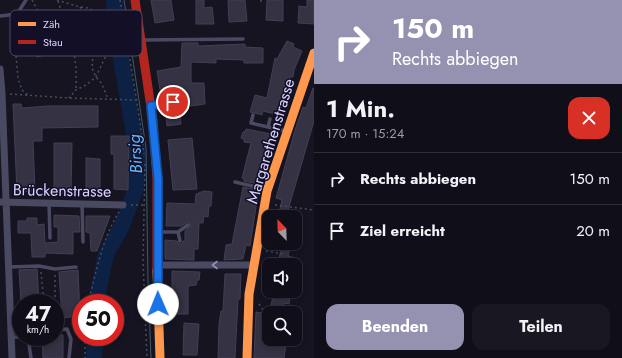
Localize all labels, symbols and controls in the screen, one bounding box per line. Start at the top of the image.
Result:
text: 150 m [392,8,474,49]
legend [10,10,142,56]
text: Zäh [43,16,60,32]
icon: right [326,16,378,68]
text: Stau [43,34,63,50]
text: Rechts abbiegen [392,46,519,72]
street label: Margarethenstrasse [241,76,300,207]
pin [156,85,190,119]
icon: arrive [162,91,184,113]
text: 1 Min. [326,91,395,126]
button: close [568,97,610,139]
text: 170 m · 15:24 [326,124,404,143]
water label: Birsig [122,133,148,175]
icon: right [326,168,348,190]
text: Rechts abbiegen [360,168,476,190]
text: 150 m [570,168,610,190]
street label: Brückenstrasse [13,178,111,203]
north arrow [262,210,302,250]
map controls [262,210,302,346]
icon: arrive [326,220,348,242]
text: Ziel erreicht [360,220,445,242]
text: 20 m [576,220,610,242]
button: sound [262,258,302,298]
one-way arrow [212,261,218,269]
position arrow [137,283,179,325]
speed limit sign: 50 [72,294,124,346]
text: 47 [25,300,51,329]
button: Beenden [326,304,464,350]
button: Teilen [472,304,610,350]
button: search [262,306,302,346]
text: km/h [27,322,49,337]

